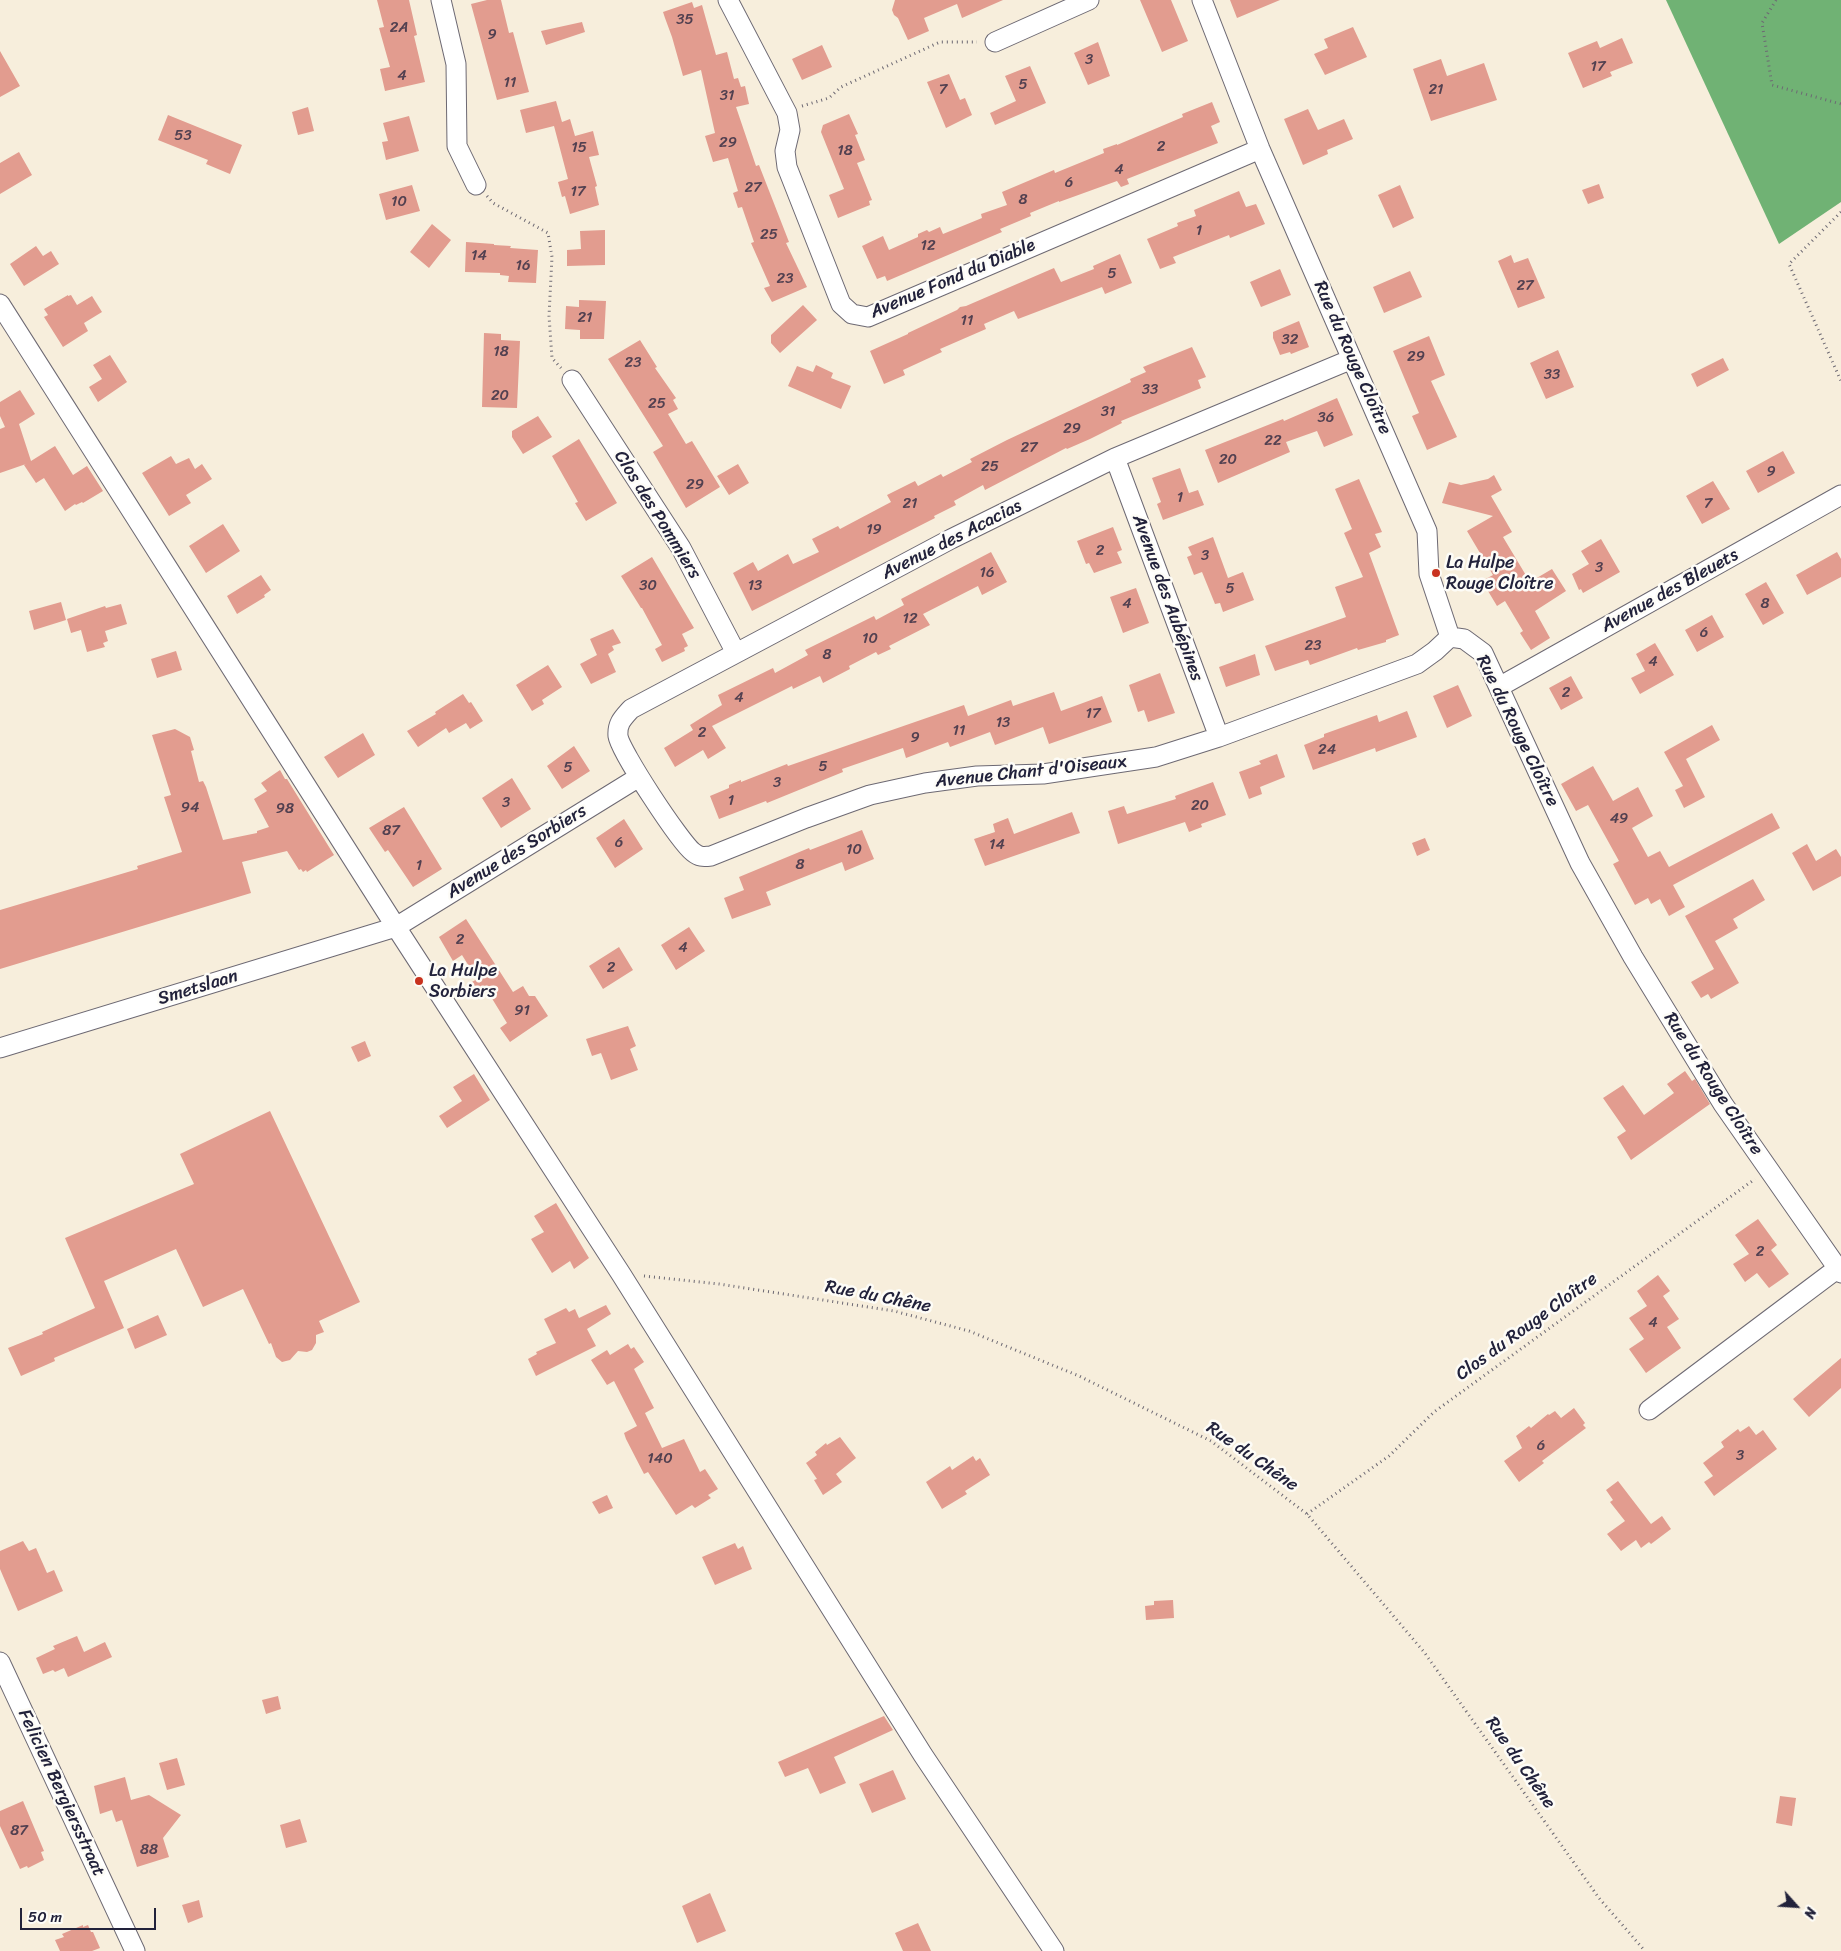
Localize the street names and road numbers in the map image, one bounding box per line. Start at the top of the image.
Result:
street label: Avenue Fond du Diable [867,234,1039,324]
street label: Rue du Rouge Cloître [1308,278,1396,438]
street label: Clos des Pommiers [609,447,705,583]
street label: Avenue des Acacias [878,495,1026,585]
street label: Avenue des Aubépines [1127,512,1207,684]
street label: Avenue des Bleuets [1598,544,1742,638]
street label: Rue du Rouge Cloître [1471,652,1563,810]
street label: Avenue Chant d'Oiseaux [935,751,1127,793]
street label: Avenue des Sorbiers [443,800,591,904]
street label: Smetslaan [155,966,241,1010]
street label: Rue du Rouge Cloître [1659,1009,1767,1159]
street label: Clos du Rouge Cloître [1452,1268,1602,1386]
street label: Rue du Chêne [823,1276,933,1318]
street label: Rue du Chêne [1202,1417,1302,1497]
street label: Felicien Bergiersstraat [13,1706,109,1880]
street label: Rue du Chêne [1480,1713,1560,1813]

